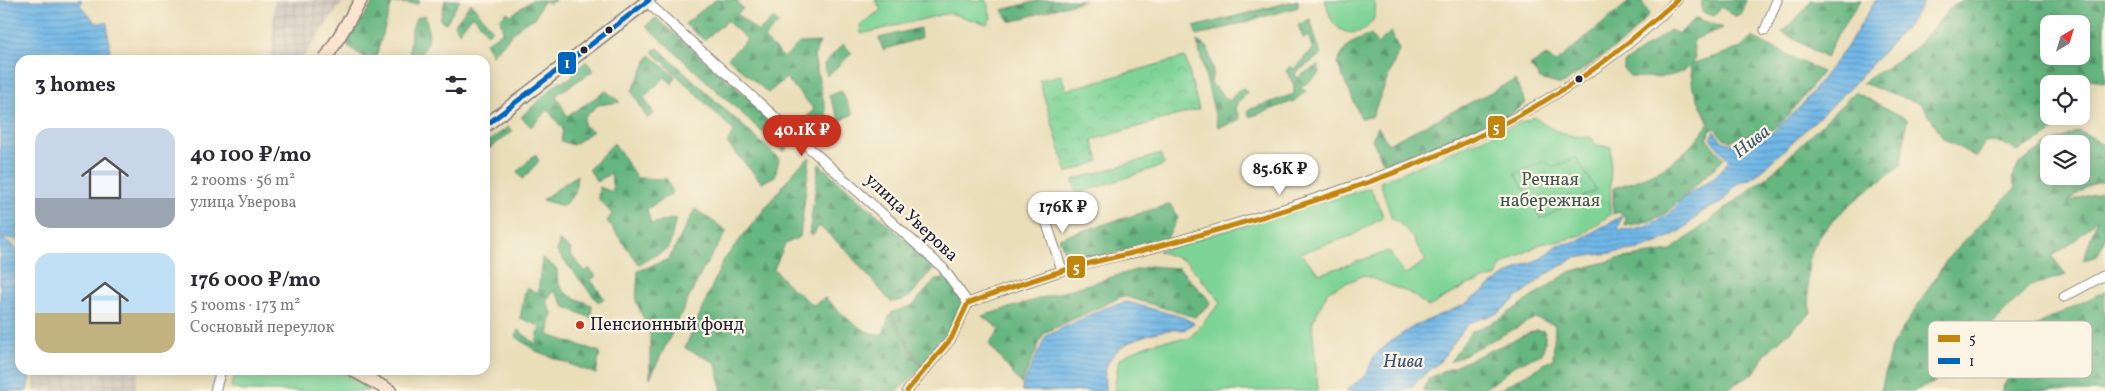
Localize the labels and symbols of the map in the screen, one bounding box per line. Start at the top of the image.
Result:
north arrow [2040,15,2090,65]
unlabelled marker [604,25,614,35]
unlabelled marker [579,45,589,55]
line badge: 1 [557,51,577,75]
text: 1 [564,55,570,74]
unlabelled marker [1574,74,1584,84]
pin: 40.1K ₽ [756,114,848,157]
line badge: 5 [1487,115,1506,139]
text: 5 [1493,119,1500,138]
water label: Нива [1728,119,1776,165]
pin: 85.6K ₽ [1234,154,1326,196]
street label: улица Уверова [859,168,963,268]
park label: Речная набережная [1500,168,1600,214]
pin: 176K ₽ [1022,192,1104,234]
line badge: 5 [1066,255,1086,279]
text: 5 [1073,259,1080,278]
place label: Пенсионный фонд [590,313,744,338]
marker: Пенсионный фонд [574,319,586,331]
legend [1928,321,2092,378]
text: 5 [1969,330,1976,349]
water label: Нива [1383,349,1423,375]
text: 1 [1969,353,1974,372]

